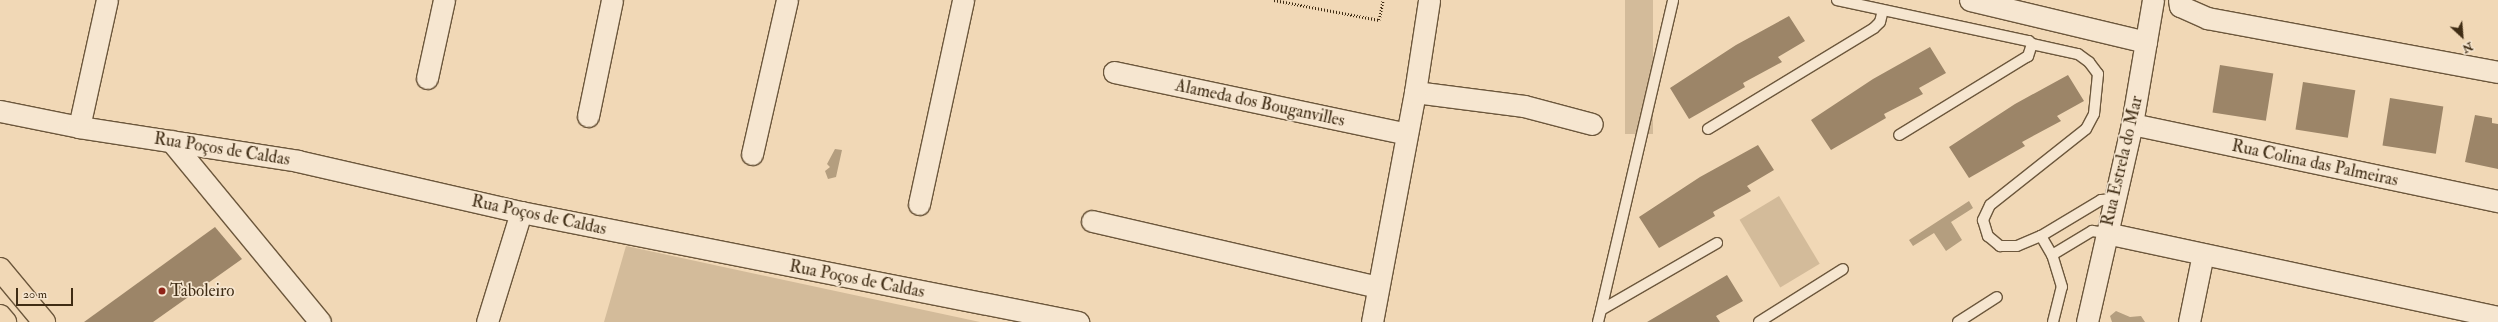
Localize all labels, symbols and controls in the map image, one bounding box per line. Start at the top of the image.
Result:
north arrow [2442,16,2482,56]
text: N [2460,39,2475,55]
street label: Alameda dos Bouganvilles [1173,75,1347,131]
street label: Rua Estrela do Mar [2097,94,2147,228]
street label: Rua Poços de Caldas [153,128,291,170]
street label: Rua Colina das Palmeiras [2230,135,2400,191]
street label: Rua Poços de Caldas [470,191,608,239]
street label: Rua Poços de Caldas [788,256,926,302]
scale bar [18,280,75,306]
place label: Taboleiro [170,281,235,301]
marker: Taboleiro [157,286,167,296]
text: 20 m [23,287,47,302]

